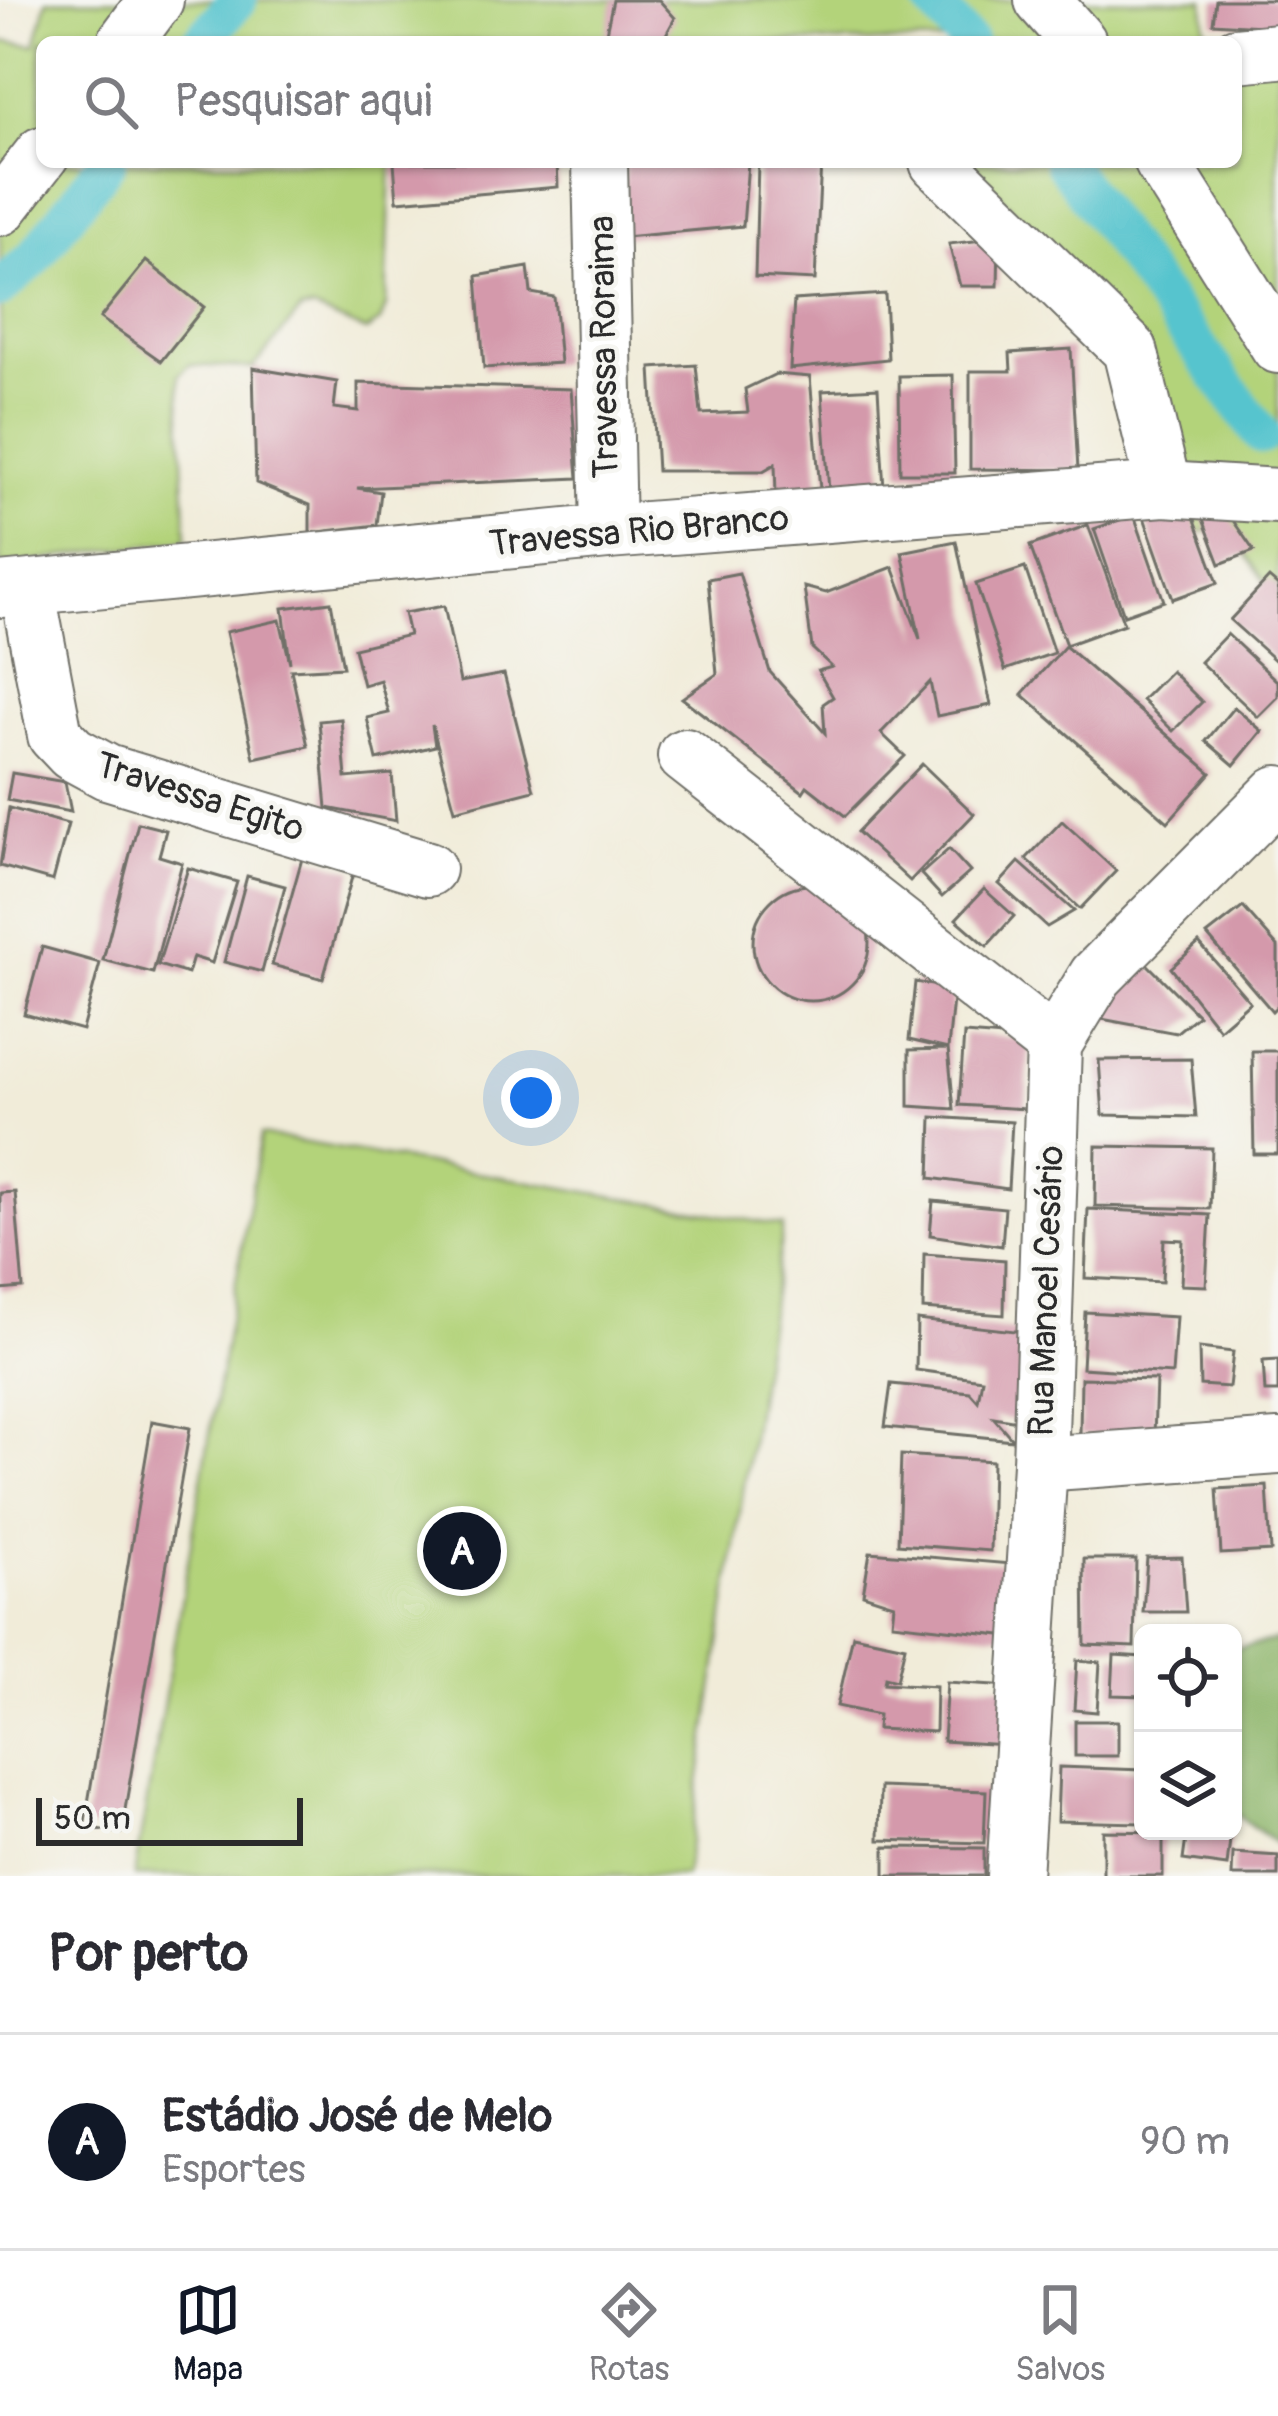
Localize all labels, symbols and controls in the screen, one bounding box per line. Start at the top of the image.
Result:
search box [36,36,1242,168]
icon: search [78,69,144,135]
text: Pesquisar aqui [174,74,432,130]
street label: Travessa Roraima [579,215,629,479]
street label: Travessa Rio Branco [487,495,791,567]
street label: Travessa Egito [90,742,310,852]
your location [501,1068,561,1128]
street label: Rua Manoel Cesário [1018,1145,1074,1437]
pin: A [423,1506,501,1596]
map controls [1134,1624,1242,1840]
button: locate [1134,1624,1242,1732]
button: layers [1134,1732,1242,1840]
scale bar [36,1792,303,1845]
text: 50 m [54,1798,131,1839]
text: Por perto [48,1922,248,1986]
text: Estádio José de Melo [162,2089,552,2145]
text: A [74,2117,100,2166]
text: 90 m [1140,2117,1230,2166]
text: Esportes [162,2145,305,2194]
tab: Mapa [173,2277,243,2390]
tab: Rotas [589,2277,669,2390]
tab: Salvos [1015,2277,1105,2390]

